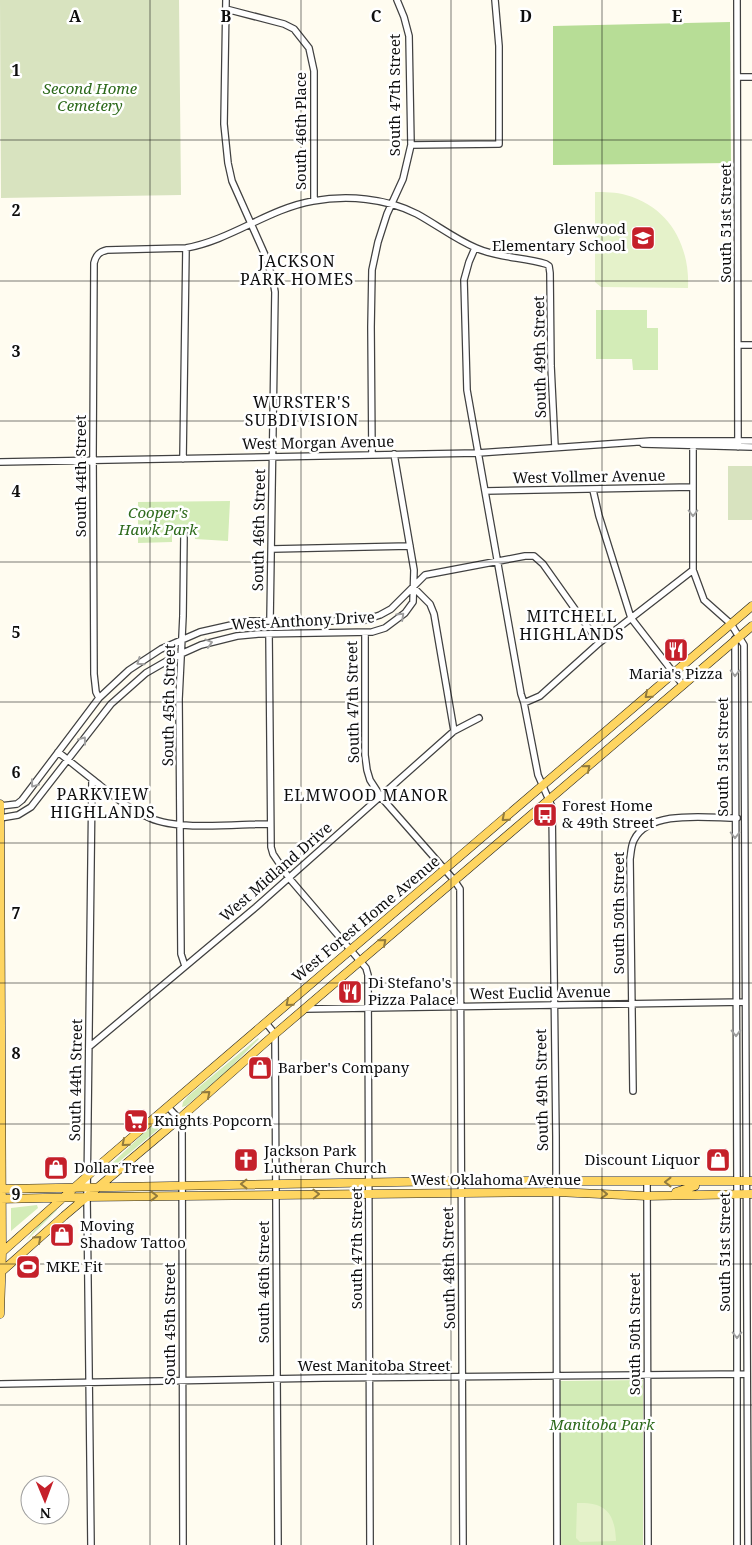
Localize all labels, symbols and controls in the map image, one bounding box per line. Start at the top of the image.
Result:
text: A [69,5,82,27]
text: B [221,5,232,27]
text: C [371,5,382,27]
text: D [520,5,532,27]
text: E [672,5,682,27]
street label: South 47th Street [384,34,404,156]
text: 1 [11,59,21,81]
street label: South 46th Place [290,72,310,190]
park label: Second Home Cemetery [43,78,138,115]
street label: South 51st Street [715,163,735,283]
text: 2 [11,199,21,221]
place label: Glenwood Elementary School [492,218,626,255]
school or university icon: Glenwood Elementary School [630,225,656,251]
district label: JACKSON PARK HOMES [240,250,354,290]
street label: South 49th Street [528,296,550,418]
text: 3 [11,340,21,362]
district label: WURSTER'S SUBDIVISION [245,391,359,431]
street label: South 44th Street [70,415,90,537]
street label: West Morgan Avenue [242,431,394,453]
street label: West Vollmer Avenue [512,465,666,487]
street label: South 46th Street [247,469,269,591]
text: 4 [11,480,21,502]
park label: Cooper's Hawk Park [118,502,198,539]
one-way arrow [688,509,698,517]
district label: MITCHELL HIGHLANDS [519,605,625,645]
street label: West Anthony Drive [231,606,375,634]
one-way arrow [395,613,404,622]
text: 5 [11,621,21,643]
restaurant icon: Maria's Pizza [663,637,689,663]
one-way arrow [205,638,213,648]
street label: South 47th Street [341,641,363,763]
street label: South 45th Street [157,644,179,766]
one-way arrow [136,656,146,665]
place label: Maria's Pizza [629,663,723,683]
one-way arrow [730,669,740,677]
one-way arrow [645,689,654,698]
street label: South 51st Street [712,697,732,817]
one-way arrow [77,736,86,746]
text: 6 [11,761,21,783]
one-way arrow [581,765,590,774]
one-way arrow [31,778,40,788]
district label: PARKVIEW HIGHLANDS [50,783,156,823]
district label: ELMWOOD MANOR [284,784,448,806]
place label: Forest Home & 49th Street [562,795,654,832]
bus stop icon: Forest Home & 49th Street [532,802,558,828]
one-way arrow [502,812,511,821]
street label: West Midland Drive [215,817,336,925]
one-way arrow [730,832,740,839]
street label: West Forest Home Avenue [287,850,443,986]
street label: South 50th Street [608,852,628,974]
text: 7 [11,902,21,924]
one-way arrow [377,939,386,948]
place label: Di Stefano's Pizza Palace [368,972,456,1009]
restaurant icon: Di Stefano's Pizza Palace [337,979,363,1005]
street label: West Euclid Avenue [469,981,611,1003]
one-way arrow [285,998,294,1007]
street label: South 44th Street [64,1019,86,1141]
street label: South 49th Street [530,1029,552,1151]
one-way arrow [730,1029,741,1037]
text: 8 [11,1042,21,1064]
shop icon: Barber's Company [247,1055,273,1081]
place label: Barber's Company [278,1057,410,1077]
one-way arrow [202,1091,211,1100]
supermarket icon: Knights Popcorn [123,1108,149,1134]
place label: Knights Popcorn [154,1110,273,1130]
one-way arrow [122,1137,131,1146]
place label: Jackson Park Lutheran Church [263,1140,387,1177]
church icon: Jackson Park Lutheran Church [233,1147,259,1173]
shop icon: Discount Liquor [705,1147,731,1173]
place label: Discount Liquor [585,1149,700,1169]
shop icon: Dollar Tree [43,1155,69,1181]
place label: Dollar Tree [74,1157,155,1177]
street label: West Oklahoma Avenue [411,1169,581,1189]
one-way arrow [664,1177,672,1187]
one-way arrow [240,1179,248,1189]
text: 9 [11,1183,21,1205]
street label: South 47th Street [346,1187,366,1309]
one-way arrow [312,1189,320,1200]
one-way arrow [600,1189,608,1199]
one-way arrow [150,1191,158,1202]
street label: South 51st Street [714,1192,734,1312]
street label: South 48th Street [437,1207,459,1329]
place label: Moving Shadow Tattoo [80,1215,186,1252]
street label: South 46th Street [253,1221,273,1343]
shop icon: Moving Shadow Tattoo [49,1222,75,1248]
one-way arrow [33,1236,42,1245]
sports icon: MKE Fit [15,1254,41,1280]
place label: MKE Fit [46,1256,103,1276]
street label: South 45th Street [159,1263,179,1385]
street label: South 50th Street [624,1273,644,1395]
one-way arrow [732,1332,742,1339]
street label: West Manitoba Street [297,1355,451,1375]
park label: Manitoba Park [549,1414,655,1434]
north arrow [20,1475,70,1525]
text: N [40,1504,51,1523]

